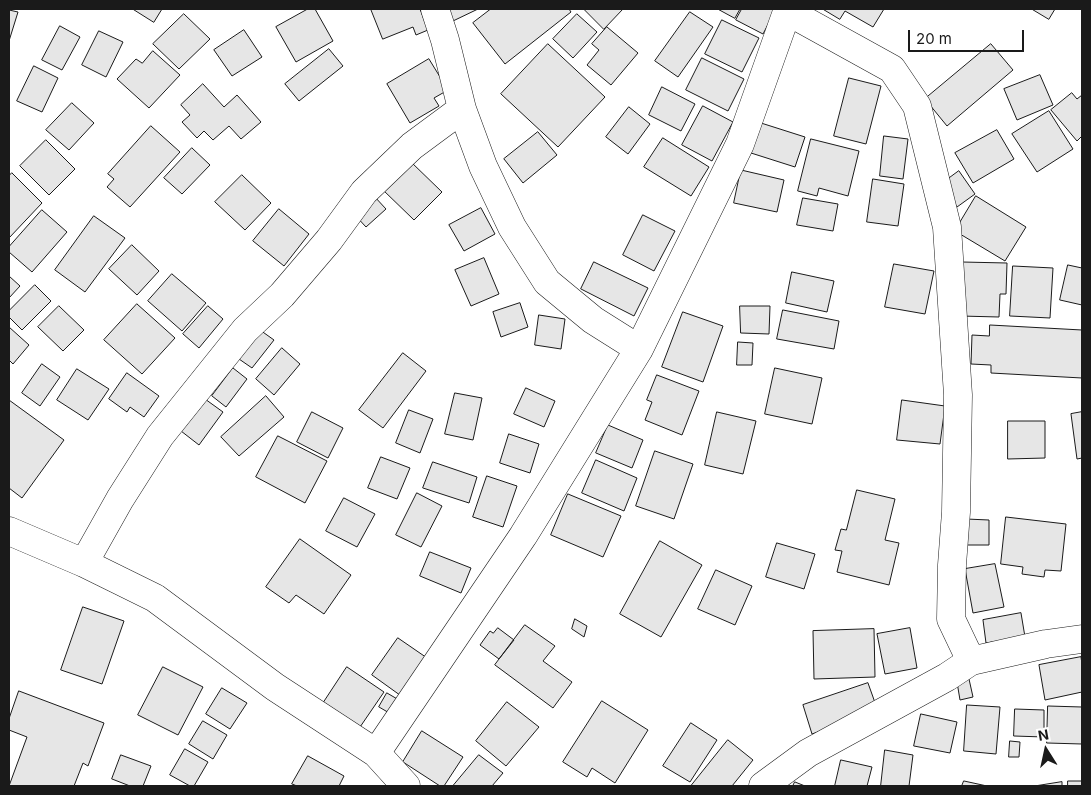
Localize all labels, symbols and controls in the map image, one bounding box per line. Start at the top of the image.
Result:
scale bar [911,20,1027,52]
text: 20 m [916,29,952,48]
north arrow [1021,725,1071,775]
text: N [1037,725,1050,744]

